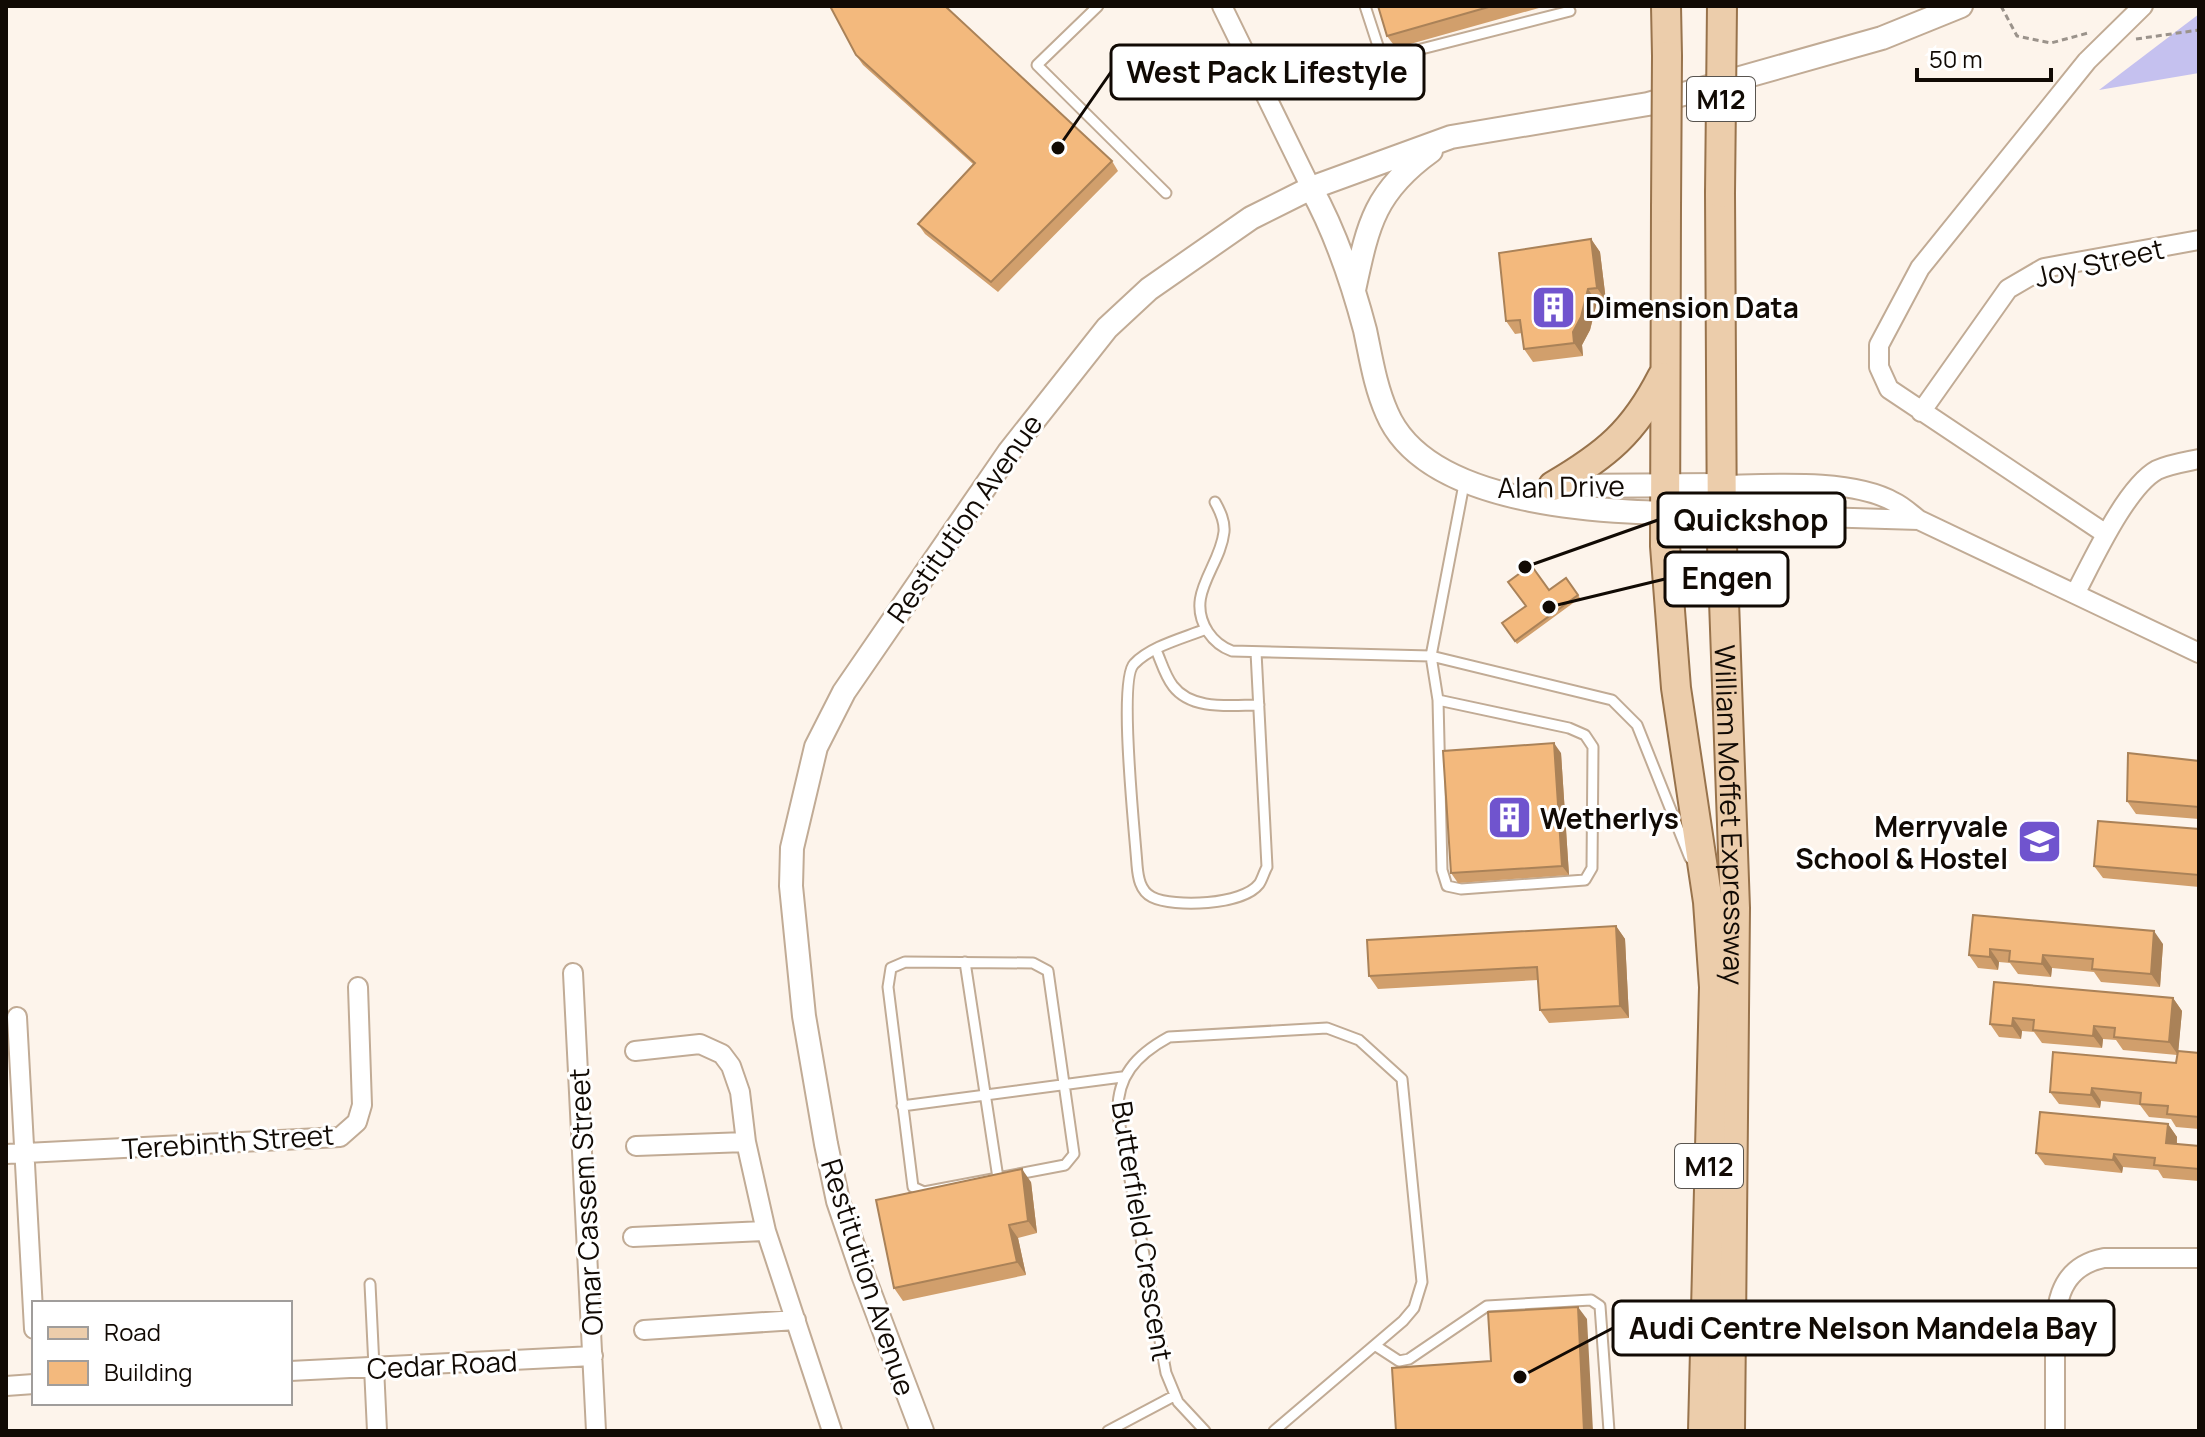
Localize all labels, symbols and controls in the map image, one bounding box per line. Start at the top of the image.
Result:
scale bar [1917,32,2051,82]
text: 50 m [1929,42,1983,75]
callout: West Pack Lifestyle [1111,45,1424,99]
text: West Pack Lifestyle [1126,51,1408,92]
road number: M12 [1687,77,1755,121]
street label: Joy Street [2031,229,2167,295]
building icon: Dimension Data [1530,283,1578,331]
place label: Dimension Data [1585,288,1799,326]
street label: Restitution Avenue [878,406,1050,630]
street label: Alan Drive [1497,466,1625,506]
callout: Quickshop [1658,493,1845,547]
text: Quickshop [1674,499,1828,540]
callout: Engen [1665,552,1788,606]
text: Engen [1681,557,1773,598]
street label: William Moffet Expressway [1707,644,1754,985]
building icon: Wetherlys [1485,794,1533,842]
place label: Wetherlys [1540,799,1679,837]
place label: Merryvale School & Hostel [1795,807,2008,877]
school or university icon: Merryvale School & Hostel [2015,818,2063,866]
street label: Omar Cassem Street [559,1067,611,1337]
street label: Butterfield Crescent [1104,1098,1182,1364]
street label: Terebinth Street [121,1115,335,1167]
road number: M12 [1675,1144,1743,1188]
street label: Restitution Avenue [813,1154,925,1400]
legend [32,1301,292,1405]
callout: Audi Centre Nelson Mandela Bay [1613,1301,2114,1355]
text: Audi Centre Nelson Mandela Bay [1629,1307,2097,1348]
text: Road [104,1315,161,1348]
street label: Cedar Road [366,1341,518,1387]
text: Building [104,1355,192,1388]

